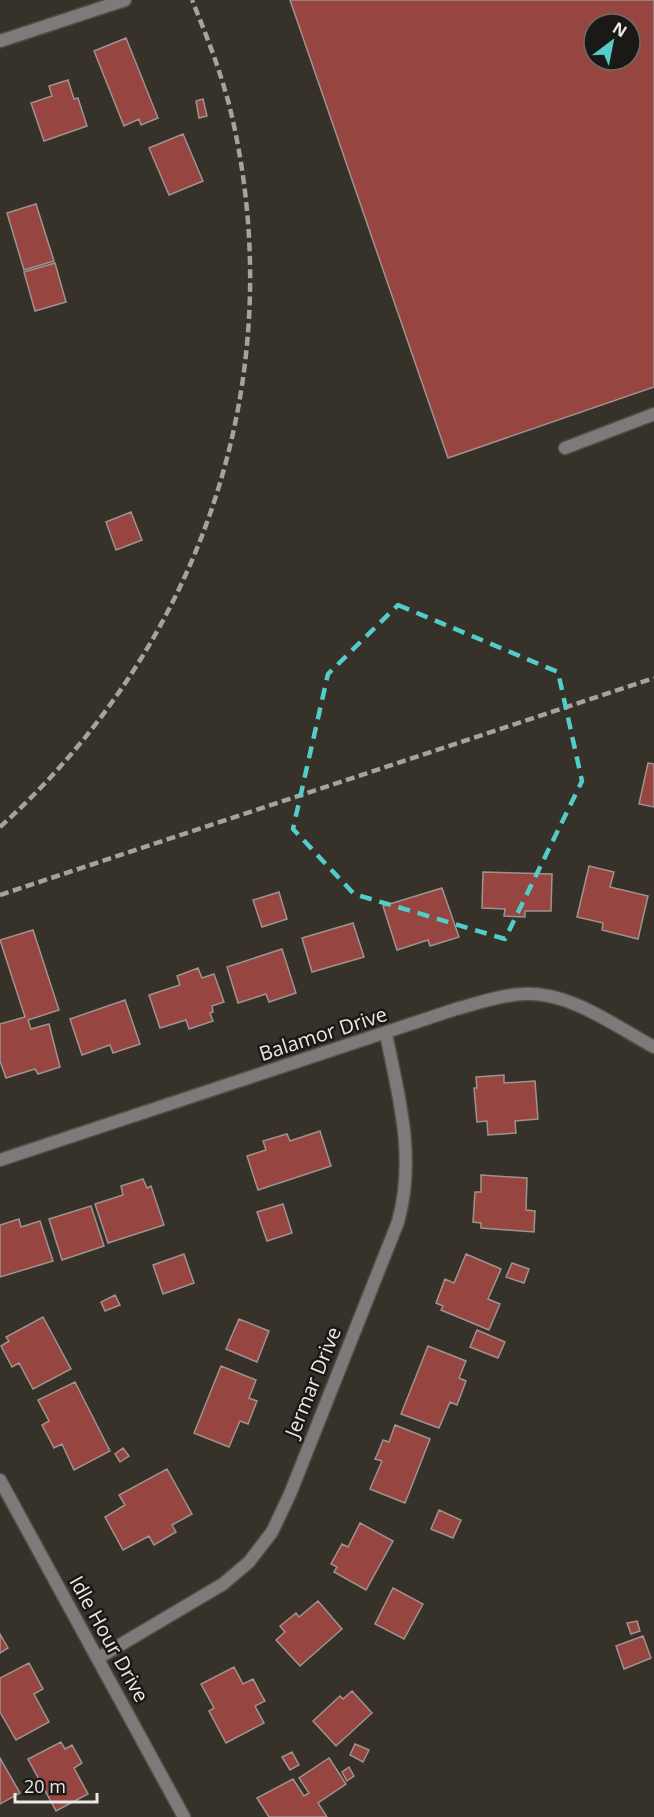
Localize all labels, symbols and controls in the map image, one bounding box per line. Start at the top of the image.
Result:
north arrow [582,12,642,72]
text: N [609,17,631,42]
street label: Balamor Drive [255,1000,390,1067]
street label: Jermar Drive [277,1323,347,1443]
street label: Idle Hour Drive [64,1571,155,1707]
scale bar [15,1766,98,1804]
text: 20 m [24,1774,66,1798]

